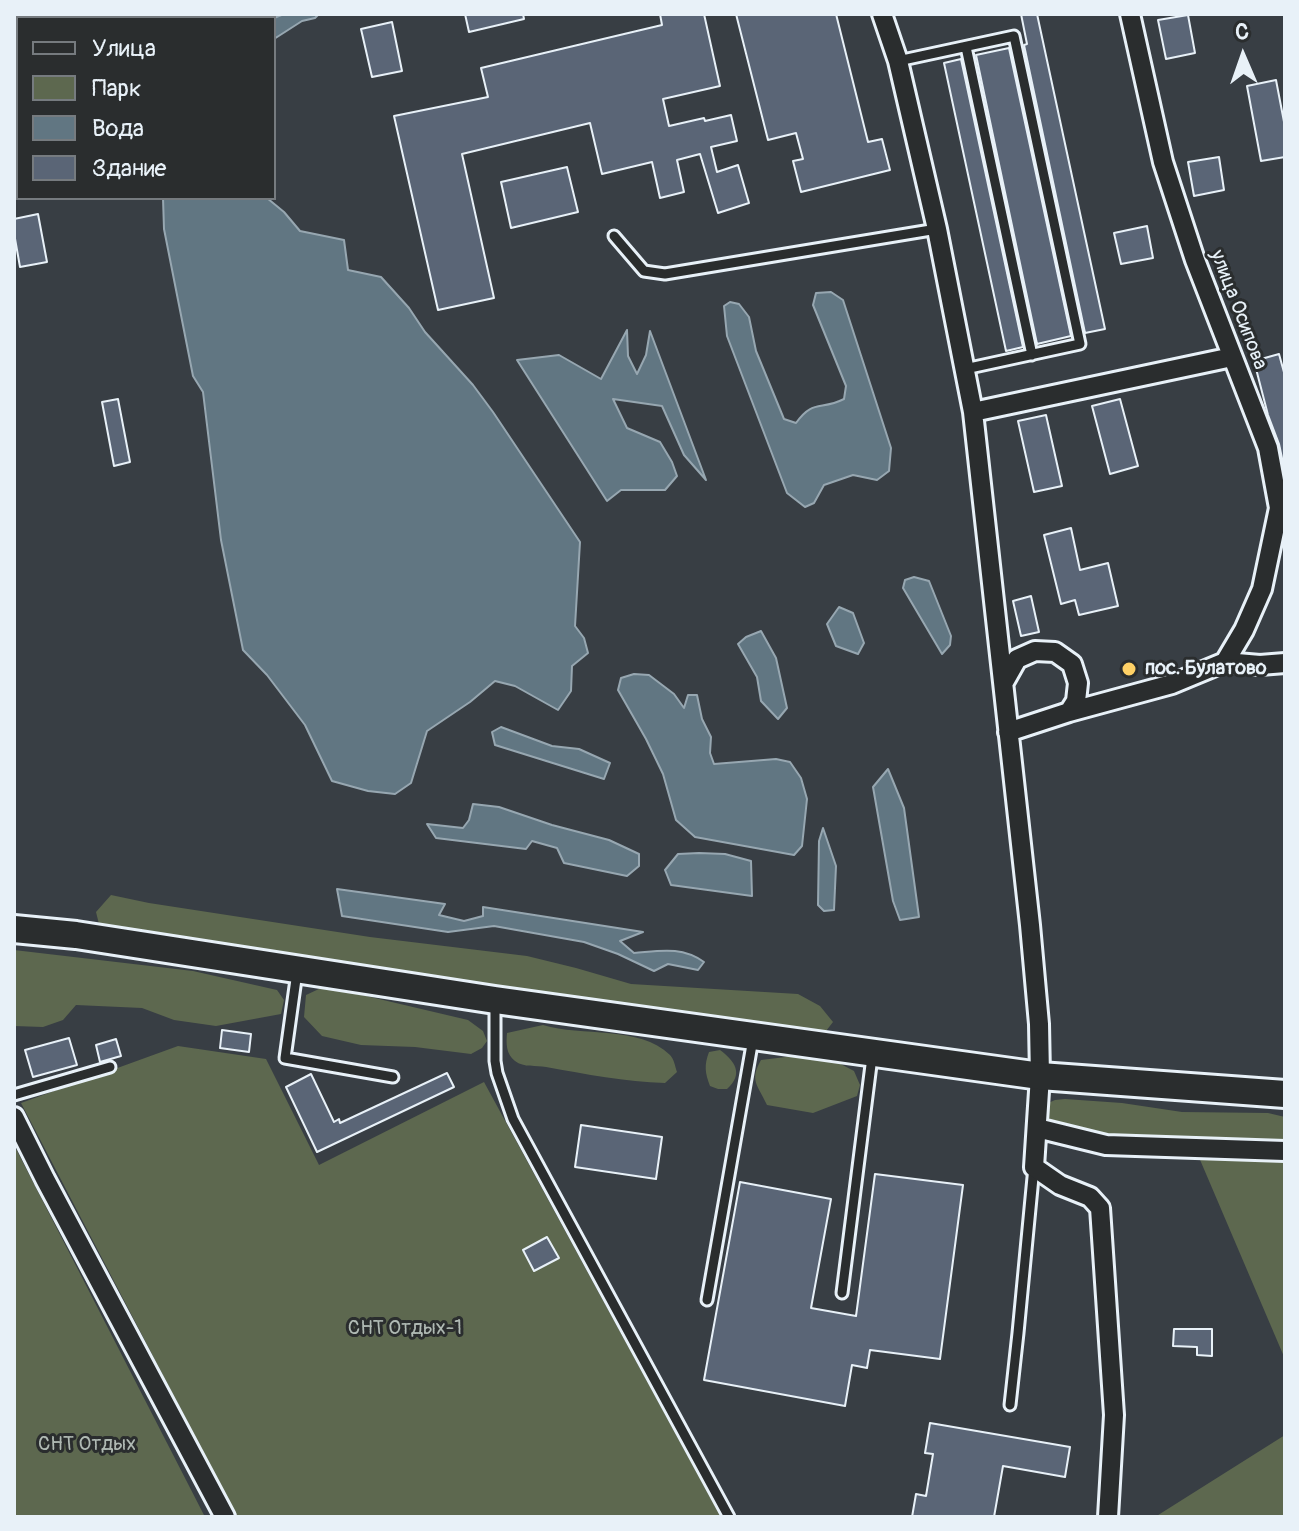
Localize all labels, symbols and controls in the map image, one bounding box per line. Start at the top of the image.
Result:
legend [16,16,276,200]
north arrow [1203,16,1283,96]
text: С [1235,18,1249,46]
text: Улица [92,34,156,63]
text: Парк [92,74,141,103]
text: Вода [92,114,144,143]
text: Здание [92,154,166,183]
street label: улица Осипова [1204,247,1272,373]
place label: пос. Булатово [1145,657,1266,681]
marker: пос. Булатово [1120,660,1138,678]
park label: СНТ Отдых-1 [348,1317,462,1341]
park label: СНТ Отдых [38,1433,136,1457]

